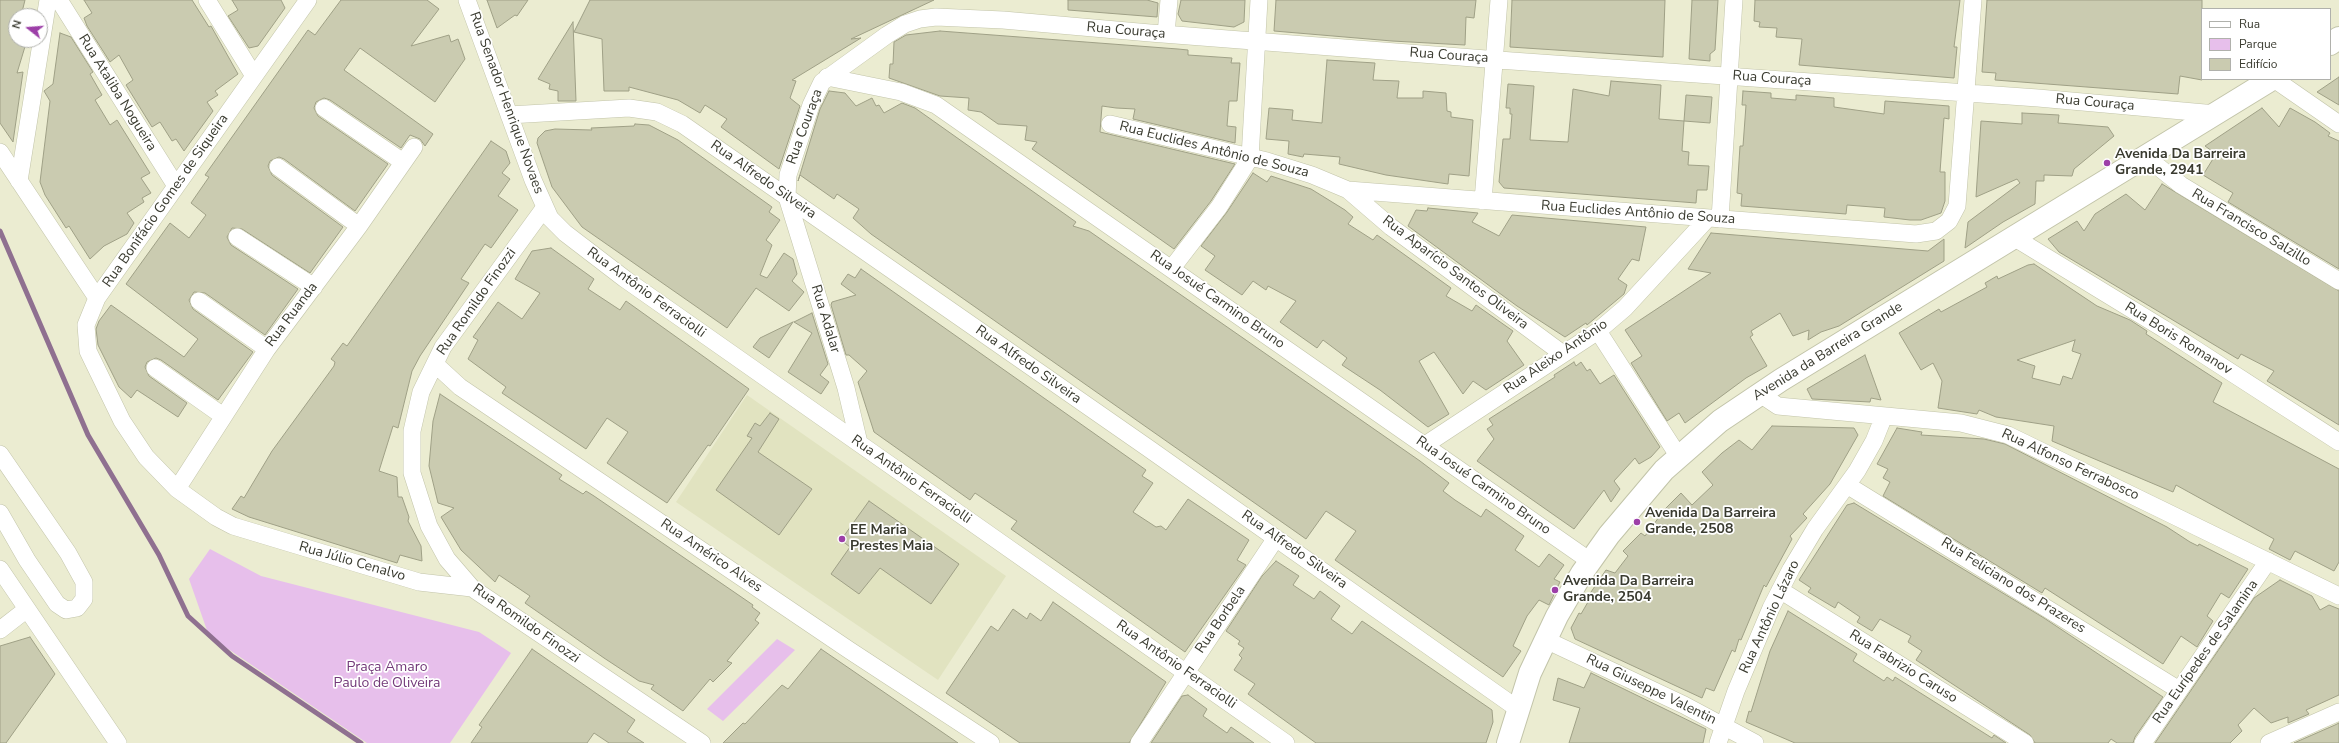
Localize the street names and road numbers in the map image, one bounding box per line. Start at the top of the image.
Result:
street label: Rua Senador Henrique Novaes [465,10,547,196]
street label: Rua Couraça [1086,19,1166,43]
street label: Rua Ataliba Nogueira [74,32,160,154]
street label: Rua Couraça [1409,45,1489,67]
street label: Rua Couraça [1732,68,1812,90]
street label: Rua Couraça [784,87,826,167]
street label: Rua Couraça [2055,91,2135,115]
street label: Rua Bonifácio Gomes de Siqueira [100,111,232,291]
street label: Rua Euclides Antônio de Souza [1118,118,1310,182]
street label: Rua Alfredo Silveira [707,137,819,223]
street label: Rua Francisco Salzillo [2188,186,2314,270]
street label: Rua Euclides Antônio de Souza [1540,198,1736,228]
street label: Rua Aparício Santos Oliveira [1379,213,1531,333]
street label: Rua Antônio Ferraciolli [583,244,709,342]
street label: Rua Romildo Finozzi [434,245,520,359]
street label: Rua Josué Carmino Bruno [1146,247,1288,353]
street label: Rua Ruanda [262,279,322,351]
street label: Rua Adalar [807,283,843,355]
street label: Avenida da Barreira Grande [1750,299,1906,405]
street label: Rua Boris Romanov [2121,299,2235,379]
street label: Rua Aleixo Antônio [1501,316,1611,398]
street label: Rua Alfredo Silveira [972,322,1084,408]
street label: Rua Alfonso Ferrabosco [1999,426,2141,504]
street label: Rua Antônio Ferraciolli [848,432,974,528]
street label: Rua Josué Carmino Bruno [1412,433,1554,539]
street label: Rua Alfredo Silveira [1238,507,1350,593]
street label: Rua Américo Alves [657,516,765,596]
street label: Rua Feliciano dos Prazeres [1938,535,2088,637]
street label: Rua Júlio Cenalvo [297,539,407,585]
street label: Rua Antônio Lázaro [1736,558,1804,676]
street label: Rua Eurípedes de Salamina [2150,577,2262,727]
street label: Rua Romildo Finozzi [469,581,583,667]
street label: Rua Borbela [1192,583,1250,657]
street label: Rua Antônio Ferraciolli [1113,617,1239,713]
street label: Rua Fabrizio Caruso [1846,627,1960,707]
street label: Rua Giuseppe Valentin [1583,651,1719,729]

